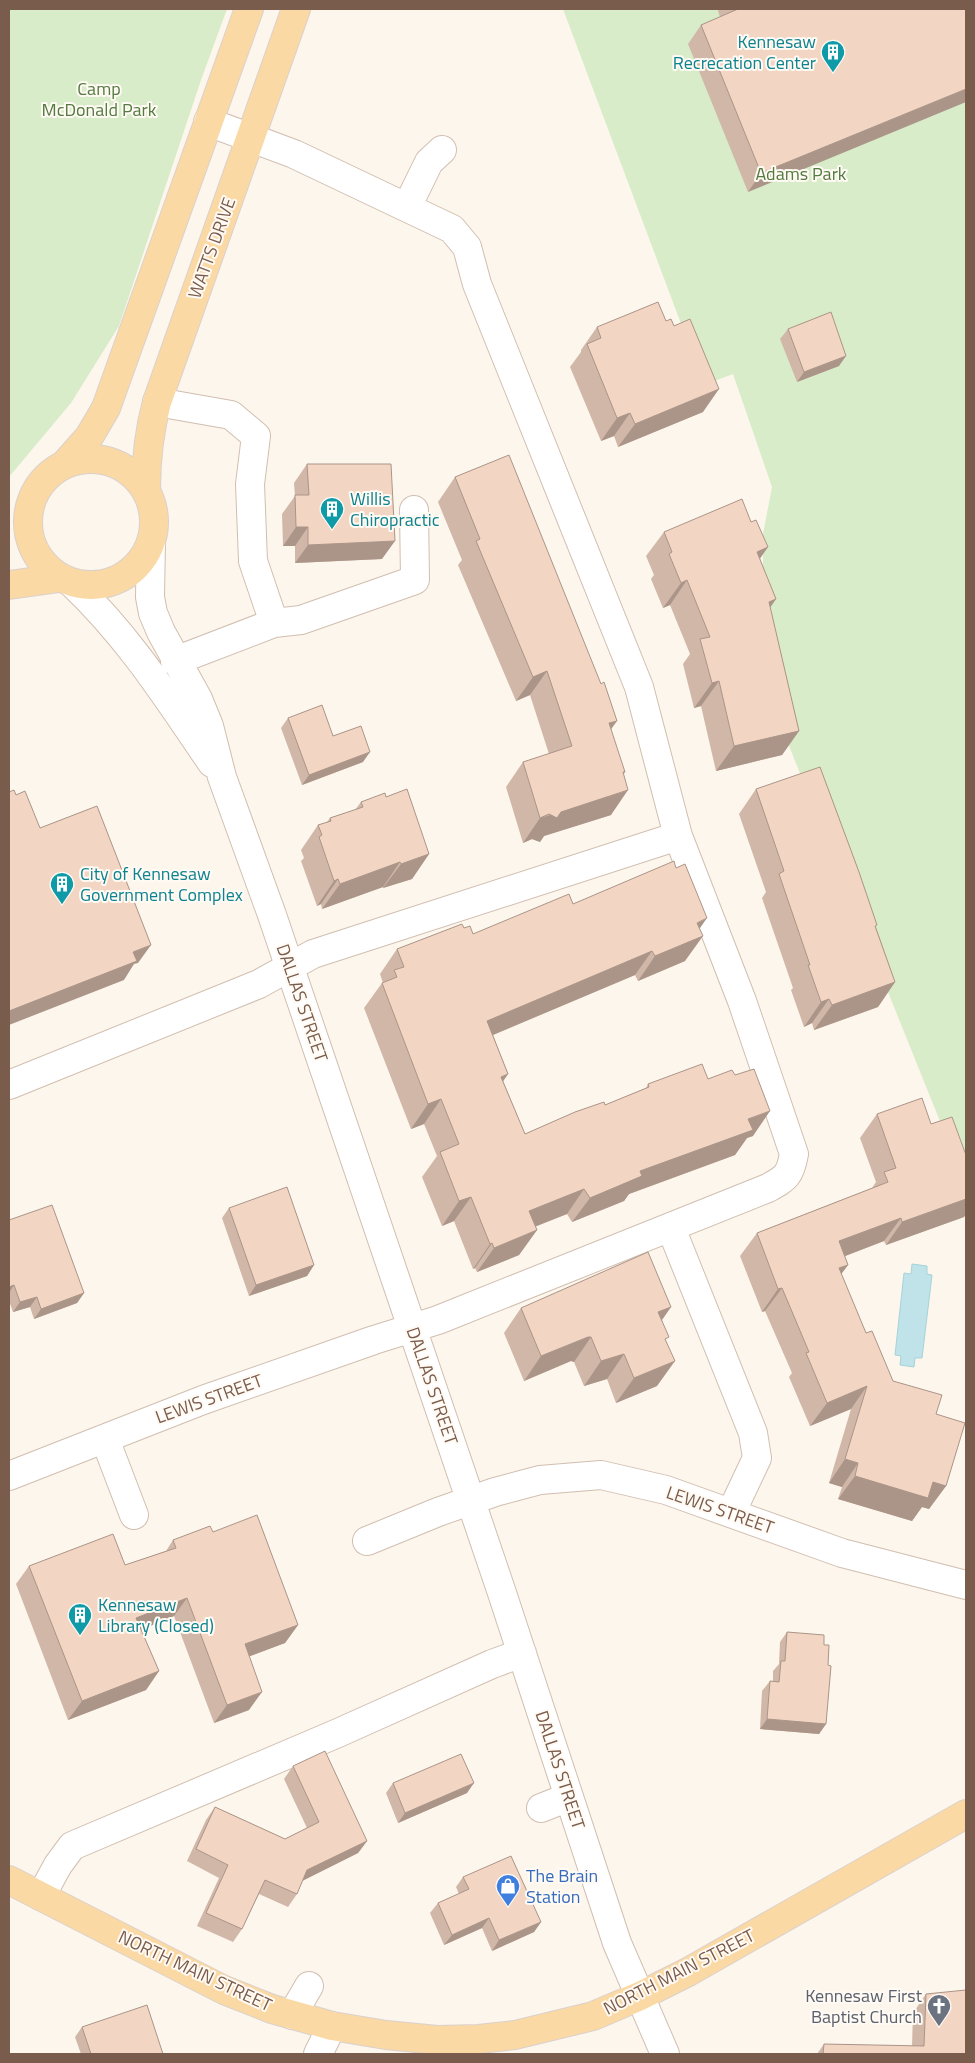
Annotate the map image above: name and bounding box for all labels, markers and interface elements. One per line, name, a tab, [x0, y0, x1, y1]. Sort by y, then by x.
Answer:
place label: Kennesaw Recrecation Center	[673, 28, 816, 76]
building icon: Kennesaw Recrecation Center	[820, 39, 846, 73]
park label: Camp McDonald Park	[42, 75, 157, 123]
park label: Adams Park	[756, 160, 847, 187]
street label: WATTS DRIVE	[181, 194, 242, 302]
place label: Willis Chiropractic	[350, 485, 440, 533]
building icon: Willis Chiropractic	[319, 496, 345, 530]
place label: City of Kennesaw Government Complex	[80, 860, 243, 908]
building icon: City of Kennesaw Government Complex	[49, 871, 75, 905]
street label: DALLAS STREET	[270, 940, 335, 1066]
street label: DALLAS STREET	[400, 1323, 465, 1449]
street label: LEWIS STREET	[151, 1366, 267, 1430]
street label: LEWIS STREET	[663, 1478, 778, 1541]
place label: Kennesaw Library (Closed)	[98, 1591, 214, 1639]
building icon: Kennesaw Library (Closed)	[67, 1602, 93, 1636]
street label: DALLAS STREET	[529, 1707, 593, 1833]
place label: The Brain Station	[526, 1862, 598, 1910]
shop icon: The Brain Station	[495, 1873, 521, 1907]
street label: NORTH MAIN STREET	[598, 1921, 760, 2021]
street label: NORTH MAIN STREET	[114, 1923, 277, 2018]
place label: Kennesaw First Baptist Church	[805, 1982, 923, 2030]
church icon: Kennesaw First Baptist Church	[926, 1993, 952, 2027]

